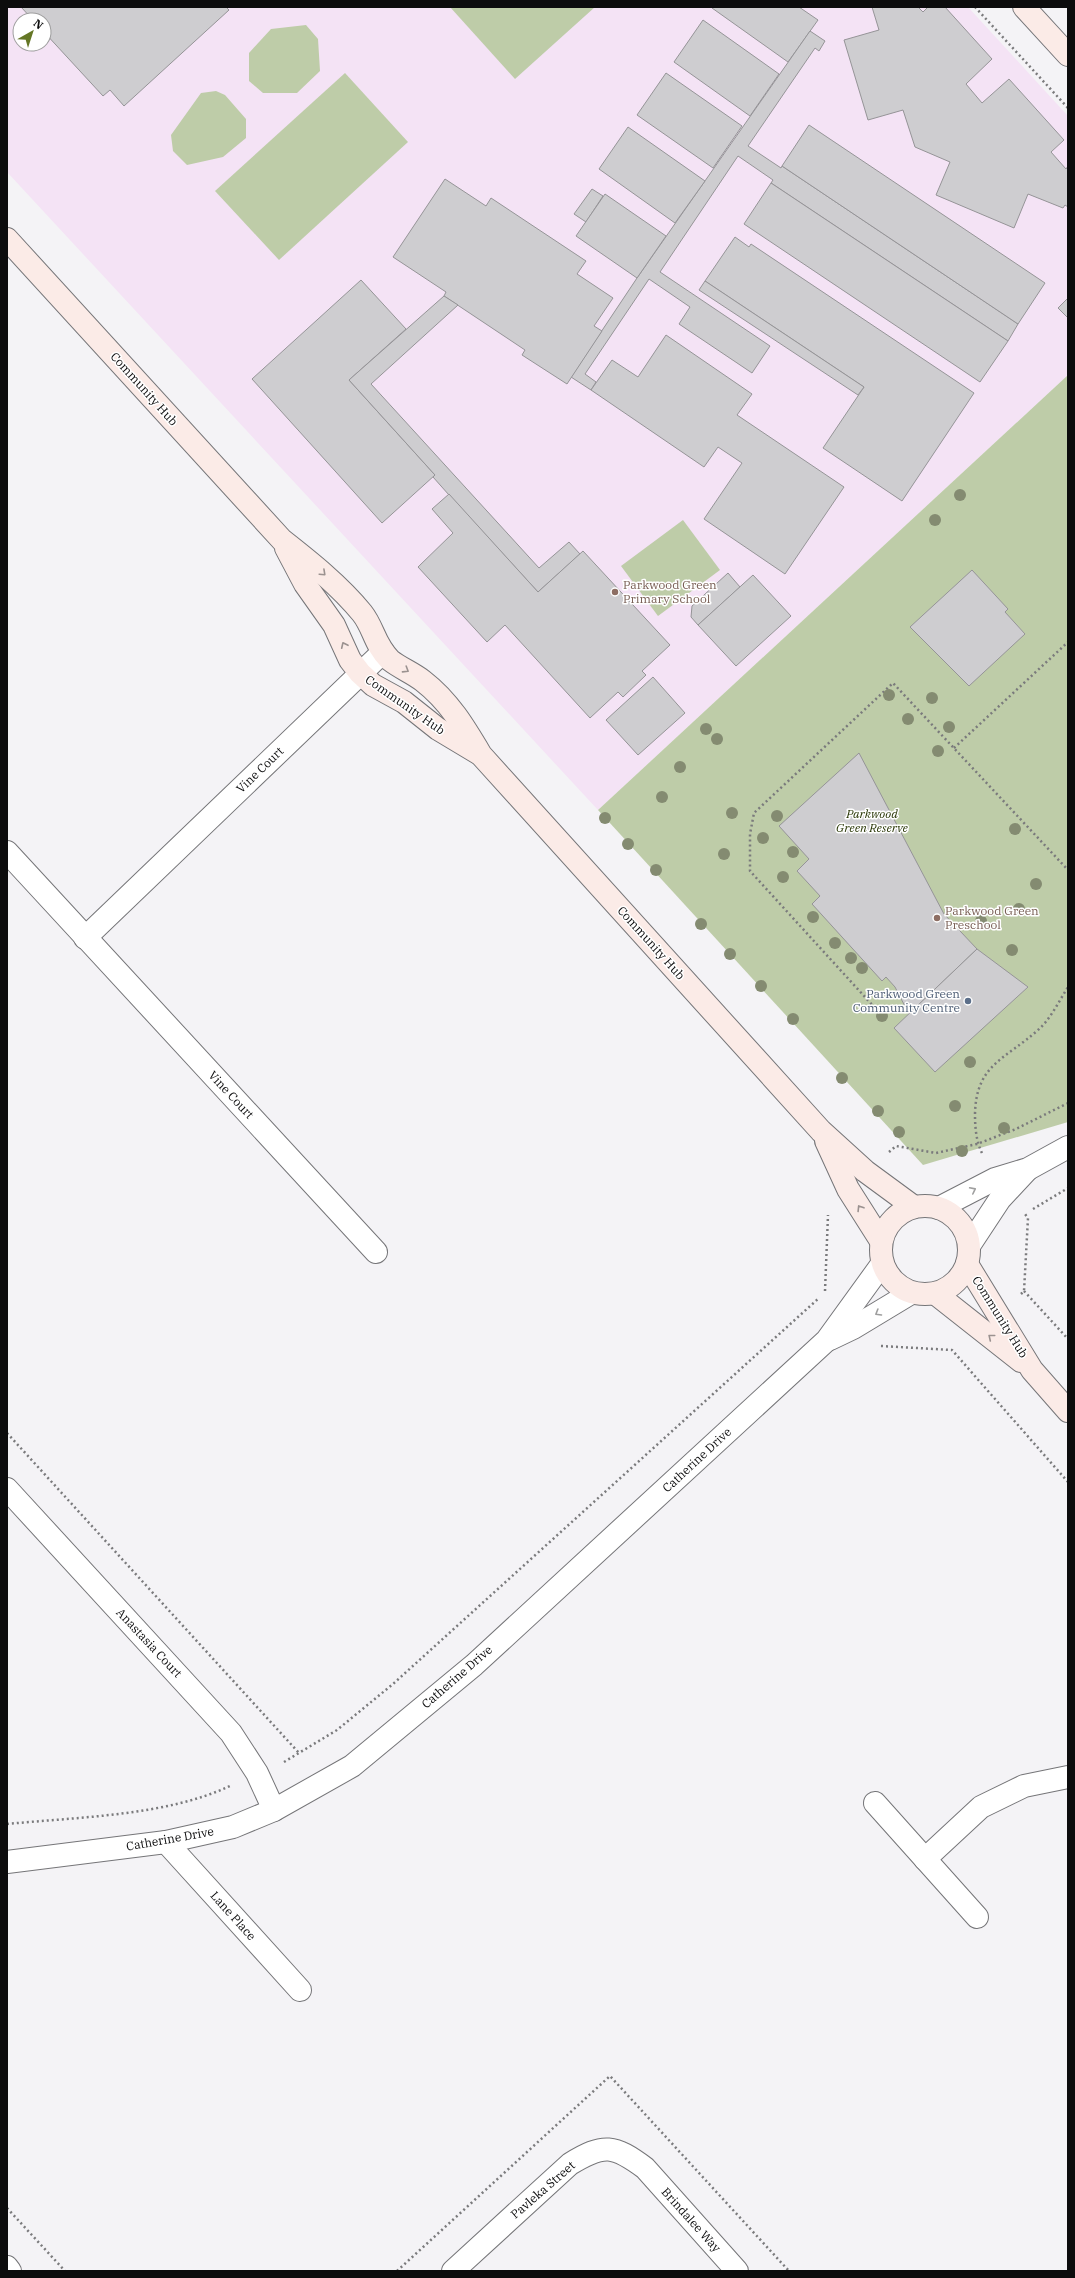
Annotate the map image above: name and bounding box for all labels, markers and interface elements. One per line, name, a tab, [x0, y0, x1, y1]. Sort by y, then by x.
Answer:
north arrow	[12, 12, 52, 52]
text: N	[31, 16, 46, 33]
street label: Community Hub	[107, 349, 181, 428]
one-way arrow	[318, 568, 326, 576]
place label: Parkwood Green Primary School	[623, 577, 717, 606]
marker: Parkwood Green Primary School	[610, 587, 620, 597]
one-way arrow	[341, 642, 349, 649]
one-way arrow	[402, 665, 409, 673]
street label: Community Hub	[363, 672, 448, 738]
street label: Vine Court	[233, 743, 286, 796]
park label: Parkwood Green Reserve	[836, 806, 909, 835]
street label: Community Hub	[614, 903, 688, 982]
place label: Parkwood Green Preschool	[945, 903, 1039, 932]
marker: Parkwood Green Preschool	[932, 913, 942, 923]
place label: Parkwood Green Community Centre	[853, 986, 960, 1015]
marker: Parkwood Green Community Centre	[963, 996, 973, 1006]
street label: Vine Court	[205, 1068, 257, 1122]
one-way arrow	[969, 1188, 977, 1195]
one-way arrow	[858, 1205, 865, 1212]
street label: Community Hub	[969, 1273, 1032, 1360]
one-way arrow	[875, 1309, 882, 1316]
one-way arrow	[989, 1335, 996, 1342]
street label: Catherine Drive	[659, 1424, 734, 1495]
street label: Anastasia Court	[113, 1605, 185, 1681]
street label: Catherine Drive	[418, 1642, 495, 1711]
street label: Catherine Drive	[125, 1823, 215, 1854]
street label: Lane Place	[207, 1888, 259, 1943]
street label: Pavleka Street	[507, 2158, 578, 2222]
street label: Brindalee Way	[658, 2184, 725, 2255]

